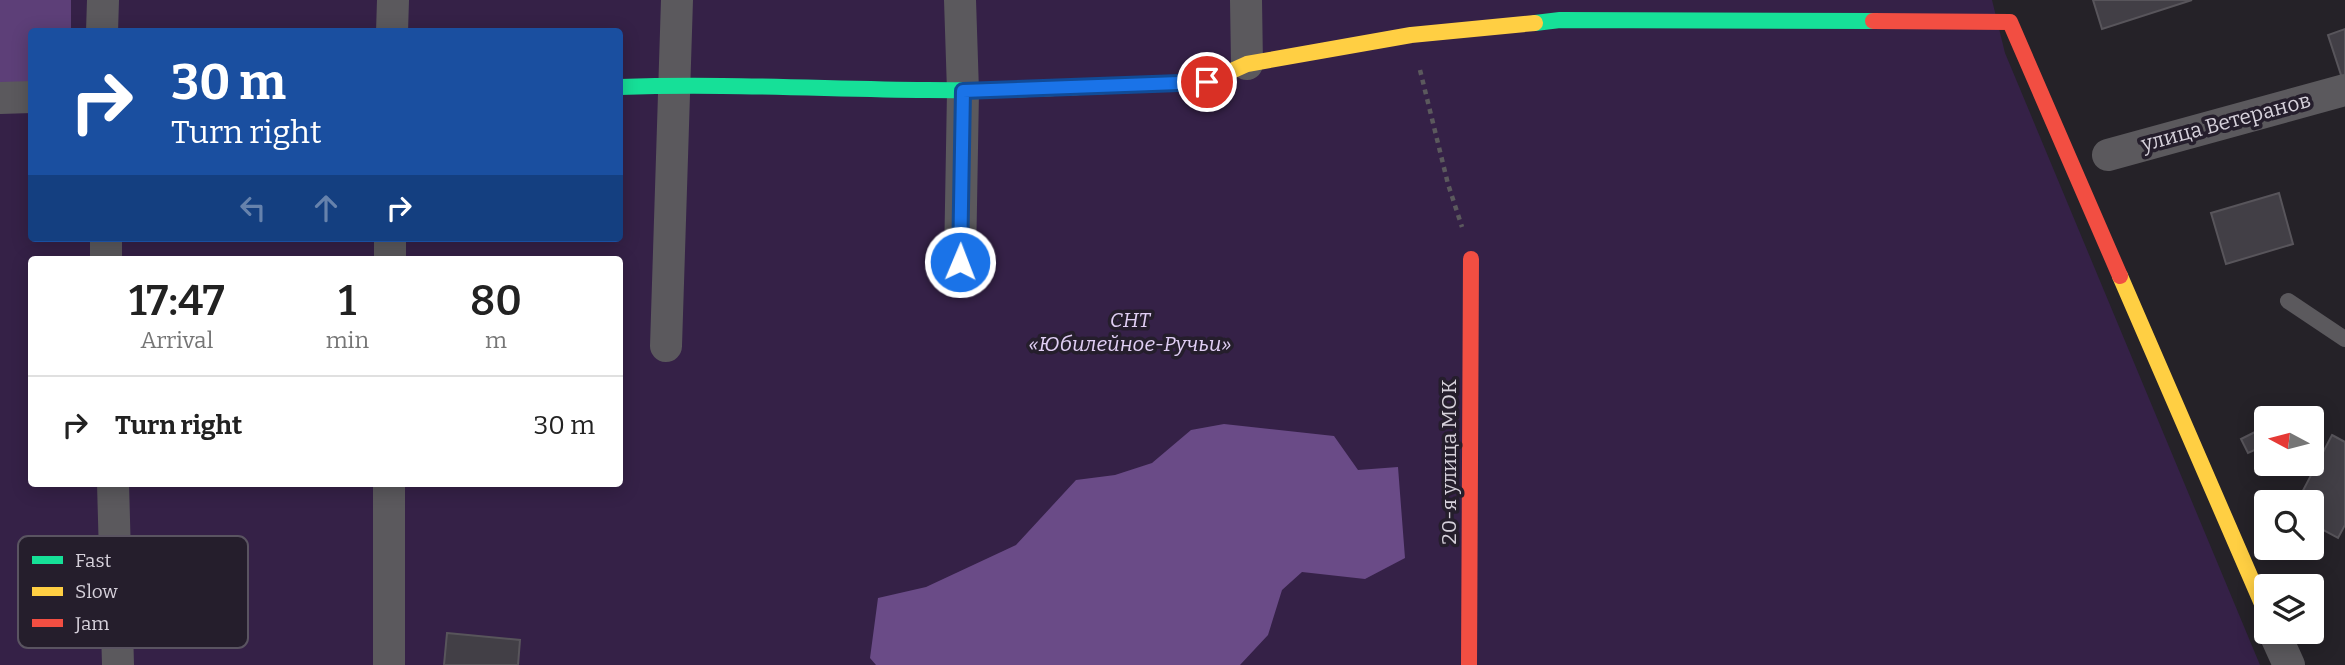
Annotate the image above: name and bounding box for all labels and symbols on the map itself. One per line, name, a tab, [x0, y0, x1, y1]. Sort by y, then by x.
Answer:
pin	[1177, 52, 1237, 112]
street label: улица Ветеранов	[2137, 87, 2314, 157]
position arrow	[923, 225, 997, 299]
park label: СНТ «Юбилейное-Ручьи»	[1029, 307, 1231, 357]
street label: 20-я улица МОК	[1436, 379, 1462, 545]
north arrow	[2254, 406, 2324, 476]
legend	[18, 536, 248, 648]
text: Fast	[75, 549, 112, 572]
text: Slow	[75, 580, 118, 603]
text: Jam	[74, 612, 109, 635]

